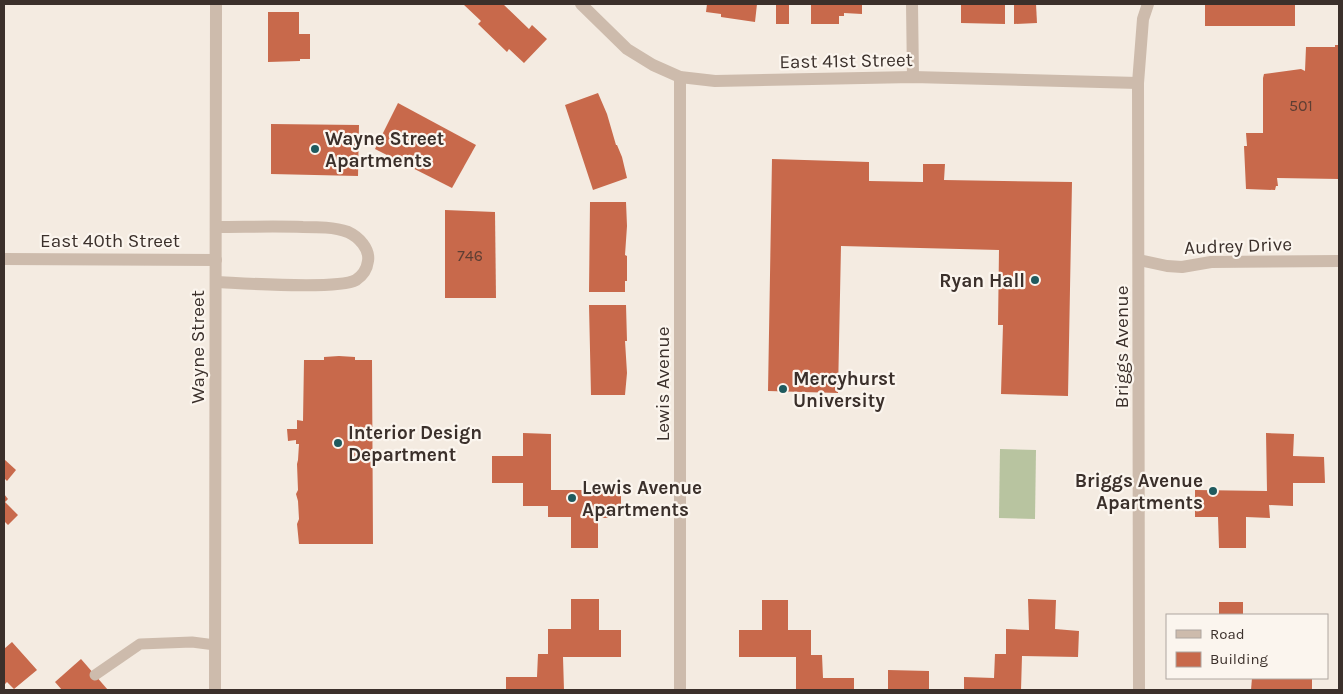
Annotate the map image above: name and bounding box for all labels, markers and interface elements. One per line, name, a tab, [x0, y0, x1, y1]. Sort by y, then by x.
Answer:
street label: East 41st Street	[779, 49, 913, 73]
house number: 501	[1289, 96, 1313, 115]
place label: Wayne Street Apartments	[325, 128, 444, 172]
marker: Wayne Street Apartments	[309, 143, 321, 155]
street label: East 40th Street	[40, 230, 180, 252]
street label: Audrey Drive	[1184, 233, 1292, 259]
house number: 746	[457, 246, 483, 265]
place label: Ryan Hall	[939, 270, 1025, 292]
marker: Ryan Hall	[1029, 274, 1041, 286]
street label: Briggs Avenue	[1111, 286, 1133, 408]
street label: Wayne Street	[187, 290, 209, 404]
street label: Lewis Avenue	[652, 326, 674, 442]
place label: Mercyhurst University	[793, 368, 896, 412]
marker: Mercyhurst University	[777, 383, 789, 395]
place label: Interior Design Department	[348, 422, 482, 466]
marker: Interior Design Department	[332, 437, 344, 449]
place label: Briggs Avenue Apartments	[1075, 470, 1203, 514]
place label: Lewis Avenue Apartments	[582, 477, 702, 521]
marker: Briggs Avenue Apartments	[1207, 485, 1219, 497]
marker: Lewis Avenue Apartments	[566, 492, 578, 504]
legend	[1166, 614, 1328, 679]
text: Road	[1210, 625, 1245, 643]
text: Building	[1210, 650, 1268, 668]

